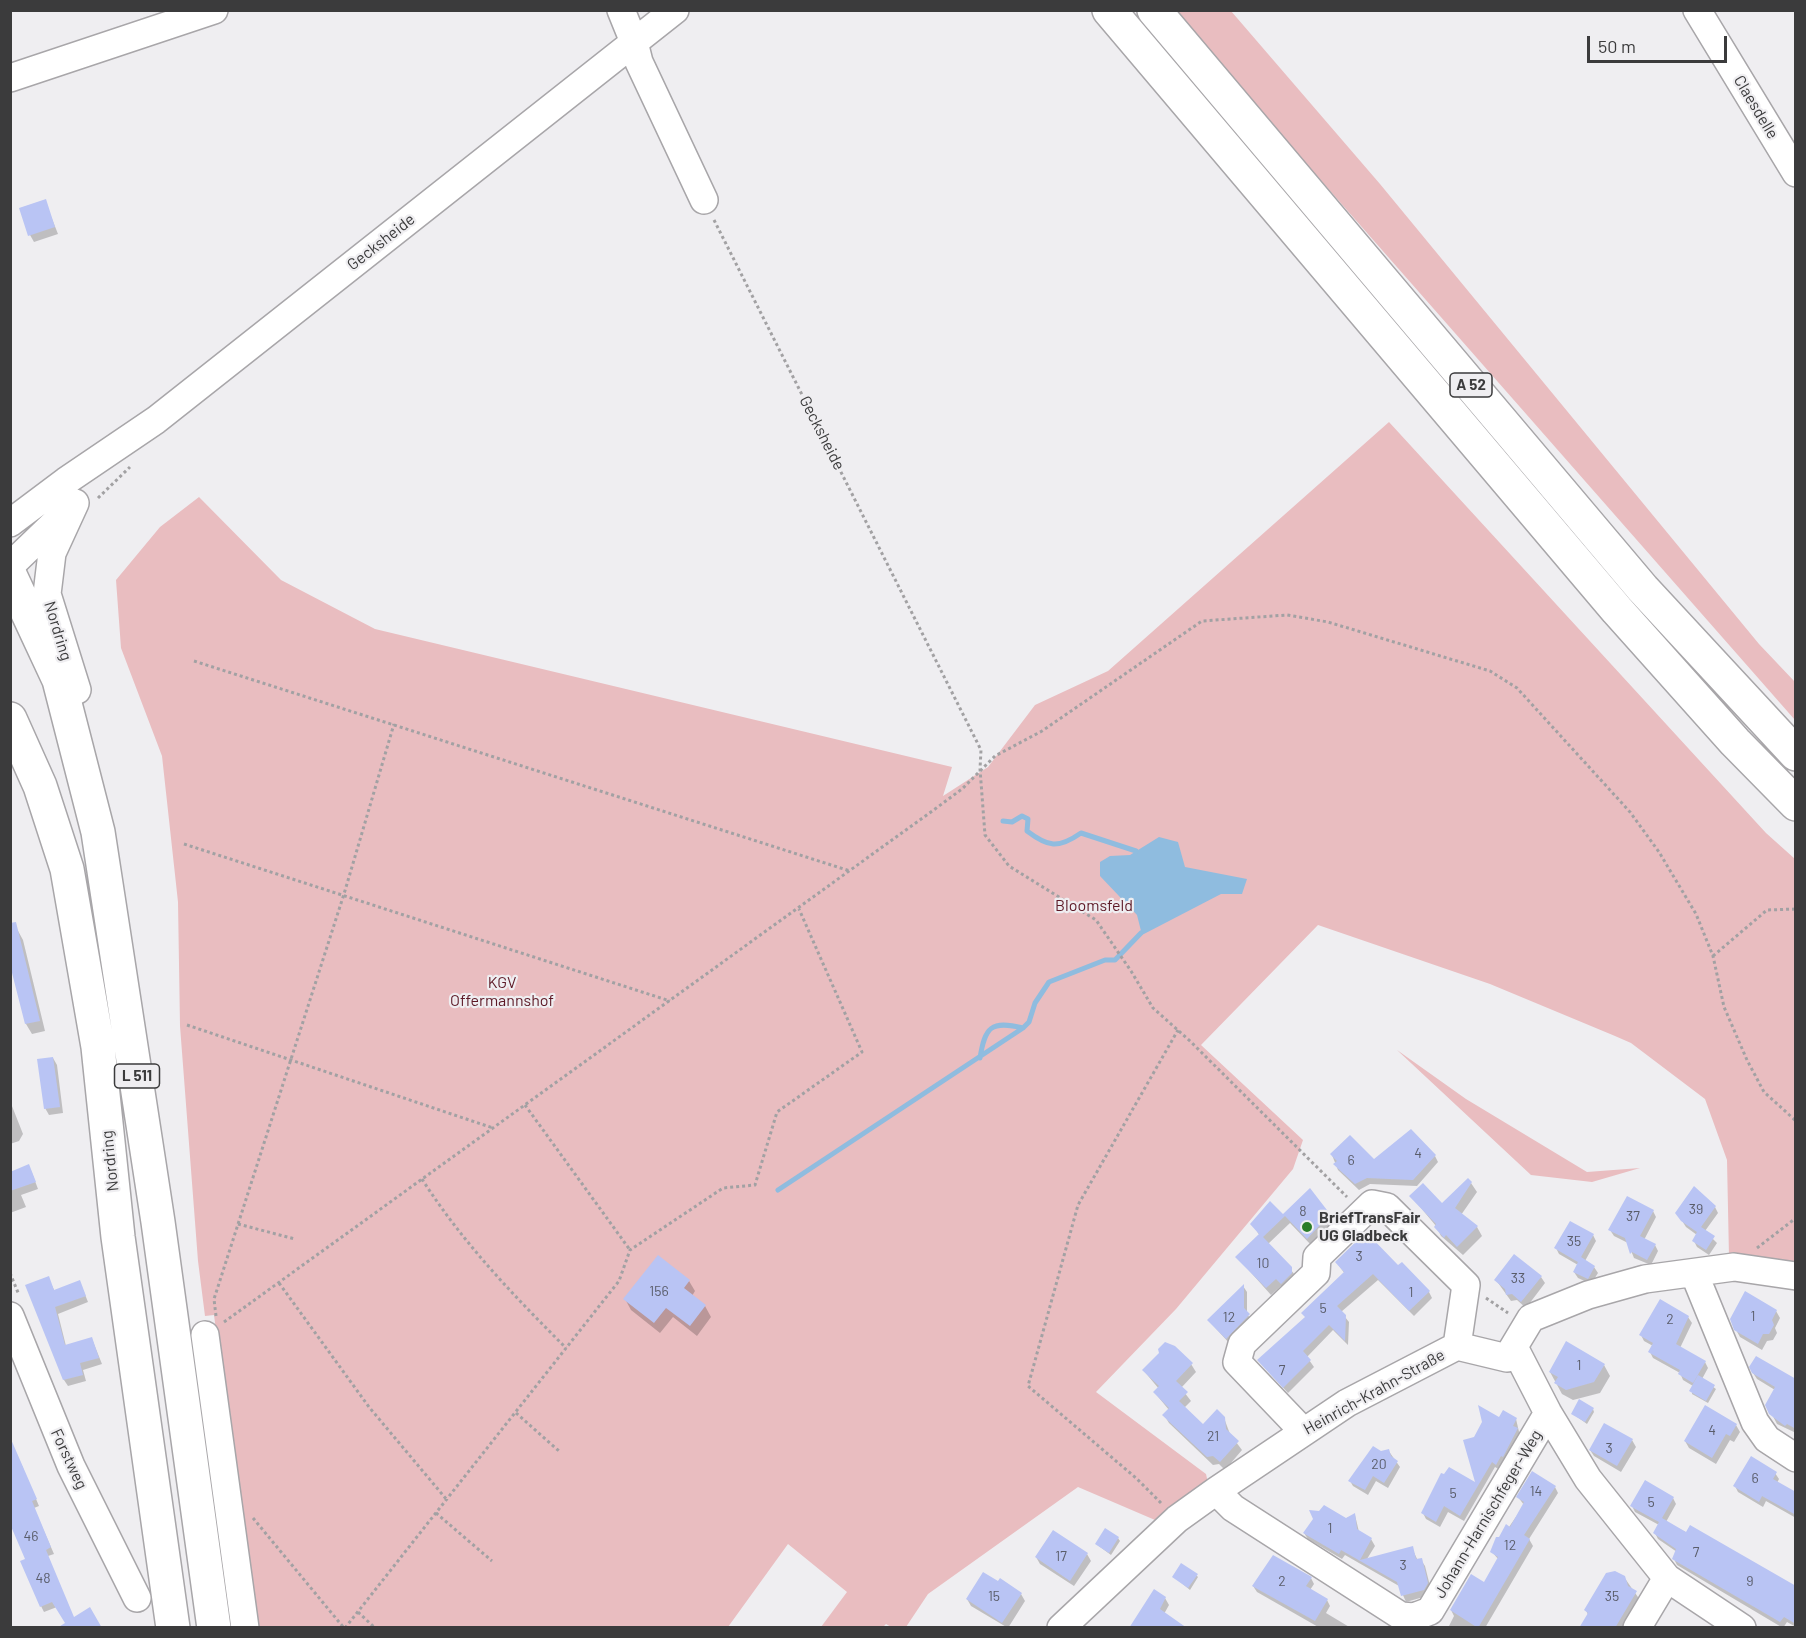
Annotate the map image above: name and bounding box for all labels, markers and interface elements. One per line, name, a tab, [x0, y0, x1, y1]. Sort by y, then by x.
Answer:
scale bar	[1590, 24, 1730, 62]
text: 50 m	[1598, 35, 1636, 57]
street label: Claesdelle	[1730, 72, 1782, 142]
street label: Gecksheide	[343, 210, 419, 274]
road number: A 52	[1450, 373, 1492, 397]
street label: Gecksheide	[795, 393, 849, 473]
street label: Nordring	[40, 599, 76, 663]
park label: Bloomsfeld	[1055, 896, 1133, 916]
park label: KGV Offermannshof	[450, 973, 554, 1011]
road number: L 511	[114, 1064, 160, 1088]
street label: Nordring	[97, 1130, 123, 1192]
house number: 4	[1414, 1145, 1422, 1161]
house number: 6	[1347, 1152, 1355, 1168]
house number: 39	[1689, 1201, 1703, 1217]
house number: 8	[1299, 1203, 1307, 1219]
place label: BriefTransFair UG Gladbeck	[1319, 1208, 1420, 1246]
house number: 37	[1626, 1208, 1640, 1224]
marker: BriefTransFair UG Gladbeck	[1300, 1220, 1314, 1234]
house number: 35	[1567, 1233, 1581, 1249]
house number: 3	[1355, 1248, 1363, 1264]
house number: 10	[1257, 1255, 1269, 1271]
house number: 33	[1511, 1270, 1525, 1286]
house number: 156	[649, 1283, 669, 1299]
house number: 1	[1409, 1284, 1413, 1300]
house number: 5	[1319, 1300, 1327, 1316]
house number: 1	[1751, 1308, 1755, 1324]
house number: 12	[1223, 1309, 1235, 1325]
house number: 2	[1666, 1311, 1674, 1327]
street label: Heinrich-Krahn-Straße	[1300, 1345, 1448, 1439]
house number: 1	[1577, 1357, 1581, 1373]
house number: 7	[1279, 1362, 1285, 1378]
house number: 4	[1708, 1422, 1716, 1438]
street label: Forstweg	[47, 1426, 91, 1492]
street label: Johann-Harnischfeger-Weg	[1430, 1426, 1546, 1602]
house number: 21	[1207, 1428, 1219, 1444]
house number: 3	[1605, 1440, 1613, 1456]
house number: 20	[1371, 1456, 1387, 1472]
house number: 6	[1751, 1470, 1759, 1486]
house number: 14	[1530, 1483, 1542, 1499]
house number: 5	[1449, 1485, 1457, 1501]
house number: 5	[1647, 1494, 1655, 1510]
house number: 1	[1328, 1520, 1332, 1536]
house number: 46	[24, 1528, 38, 1544]
house number: 12	[1504, 1537, 1516, 1553]
house number: 7	[1693, 1544, 1699, 1560]
house number: 17	[1055, 1548, 1067, 1564]
house number: 3	[1399, 1557, 1407, 1573]
house number: 48	[35, 1570, 51, 1586]
house number: 2	[1278, 1573, 1286, 1589]
house number: 9	[1746, 1573, 1754, 1589]
house number: 15	[988, 1588, 1000, 1604]
house number: 35	[1605, 1588, 1619, 1604]

